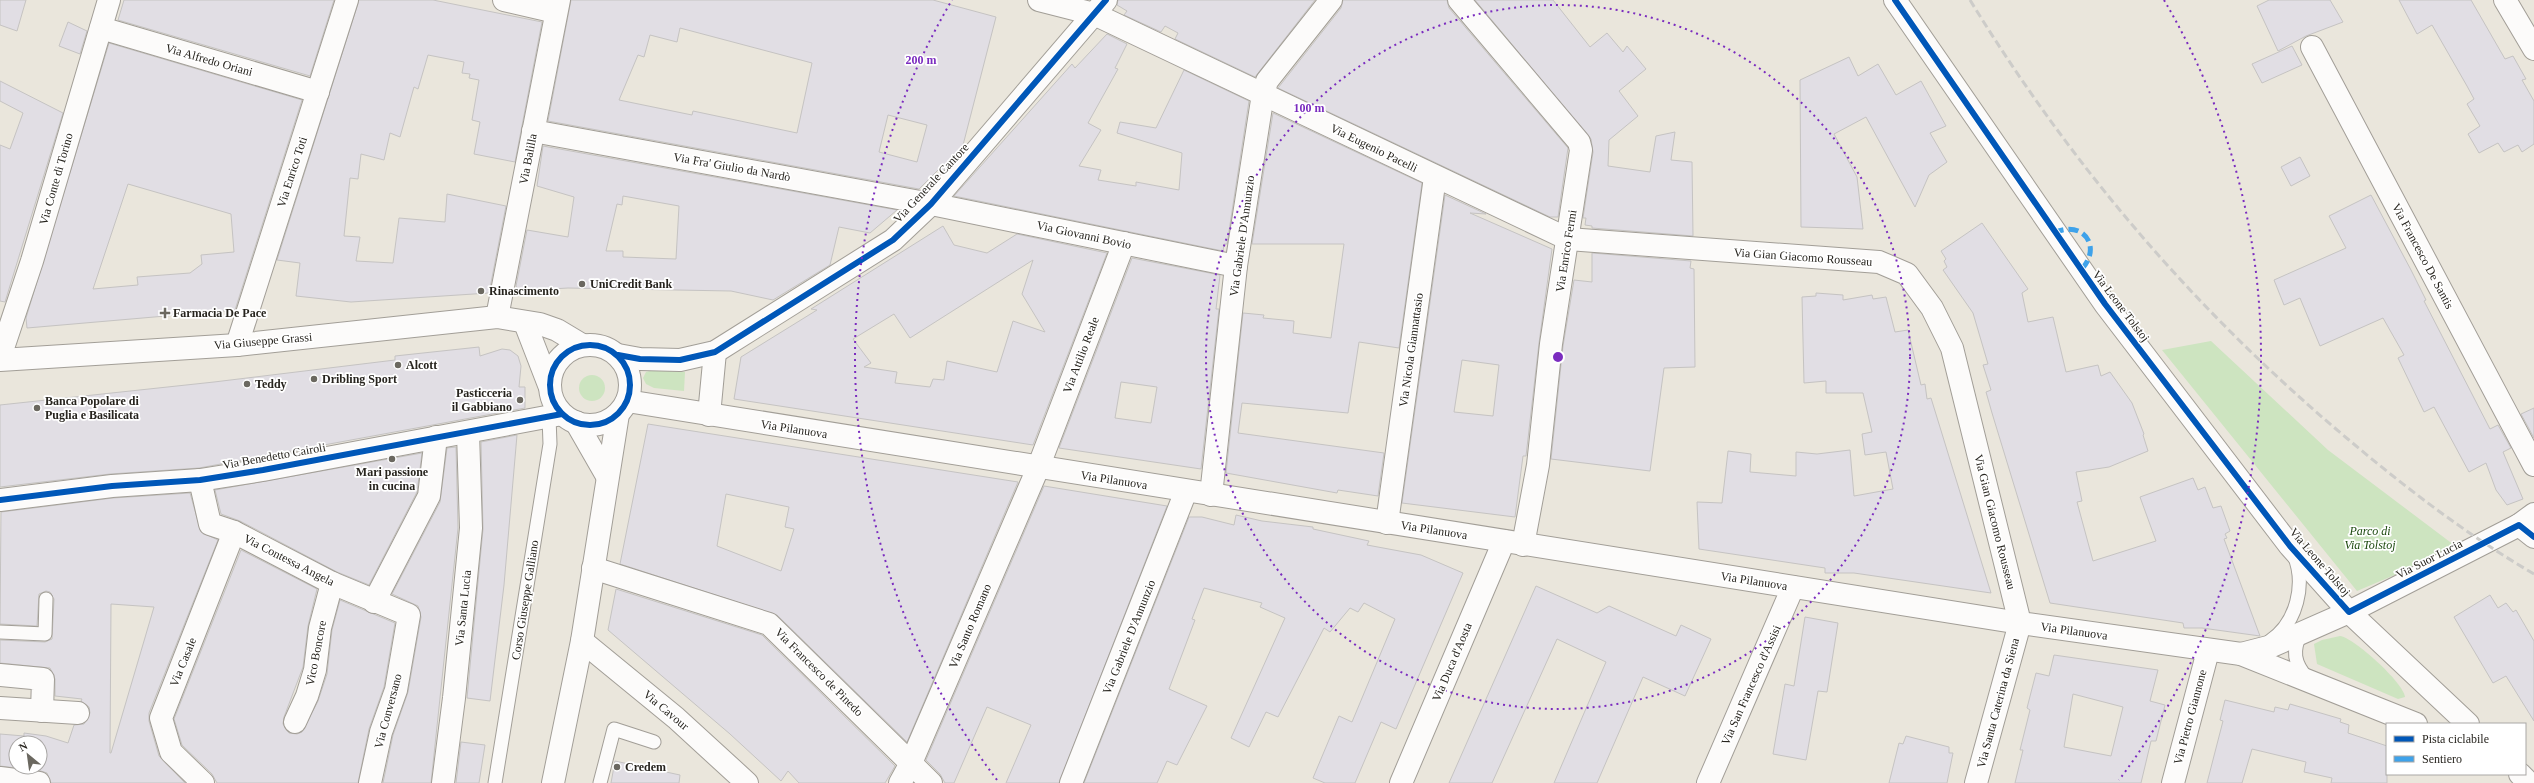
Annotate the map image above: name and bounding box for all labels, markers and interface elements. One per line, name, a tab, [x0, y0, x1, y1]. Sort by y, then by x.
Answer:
street label: Via Alfredo Oriani	[164, 41, 255, 79]
text: 200 m	[906, 53, 937, 67]
text: 100 m	[1294, 101, 1325, 115]
street label: Via Eugenio Pacelli	[1328, 121, 1420, 175]
street label: Via Conte di Torino	[36, 131, 76, 227]
street label: Via Balilla	[516, 132, 540, 186]
street label: Via Enrico Toti	[274, 134, 310, 209]
street label: Via Generale Cantore	[890, 140, 972, 226]
street label: Via Fra' Giulio da Nardò	[672, 150, 792, 184]
street label: Via Gabriele D'Annunzio	[1227, 175, 1257, 297]
street label: Via Francesco De Santis	[2389, 201, 2457, 311]
street label: Via Enrico Fermi	[1553, 208, 1580, 293]
street label: Via Giovanni Bovio	[1035, 218, 1133, 252]
street label: Via Gian Giacomo Rousseau	[1733, 245, 1873, 269]
street label: Via Leone Tolstoj	[2090, 268, 2152, 344]
place label: UniCredit Bank	[590, 277, 672, 291]
marker: UniCredit Bank	[577, 279, 587, 289]
place label: Rinascimento	[489, 284, 559, 298]
marker: Rinascimento	[476, 286, 486, 296]
street label: Via Nicola Giannattasio	[1396, 292, 1426, 408]
place label: Farmacia De Pace	[173, 306, 267, 320]
marker: Farmacia De Pace	[160, 308, 170, 318]
street label: Via Attilio Reale	[1060, 315, 1102, 395]
street label: Via Giuseppe Grassi	[213, 330, 313, 352]
centre of rings	[1551, 350, 1565, 364]
place label: Alcott	[406, 358, 437, 372]
marker: Alcott	[393, 360, 403, 370]
place label: Dribling Sport	[322, 372, 397, 386]
marker: Dribling Sport	[309, 374, 319, 384]
place label: Teddy	[255, 377, 287, 391]
marker: Teddy	[242, 379, 252, 389]
place label: Pasticceria il Gabbiano	[452, 386, 512, 414]
place label: Banca Popolare di Puglia e Basilicata	[45, 394, 139, 422]
marker: Pasticceria il Gabbiano	[515, 395, 525, 405]
marker: Banca Popolare di Puglia e Basilicata	[32, 403, 42, 413]
street label: Via Pilanuova	[760, 417, 829, 441]
street label: Via Benedetto Cairoli	[221, 440, 327, 472]
street label: Via Gian Giacomo Rousseau	[1971, 453, 2019, 591]
marker: Mari passione in cucina	[387, 454, 397, 464]
place label: Mari passione in cucina	[356, 465, 429, 493]
street label: Via Pilanuova	[1080, 468, 1149, 492]
street label: Via Pilanuova	[1400, 518, 1469, 542]
park label: Parco di Via Tolstoj	[2344, 524, 2396, 552]
street label: Via Leone Tolstoj	[2287, 525, 2353, 599]
street label: Via Contessa Angela	[241, 531, 337, 589]
street label: Via Suor Lucia	[2393, 536, 2465, 582]
street label: Corso Giuseppe Galliano	[509, 539, 541, 661]
street label: Via Santa Lucia	[452, 569, 474, 647]
street label: Via Pilanuova	[1720, 569, 1789, 593]
street label: Via Gabriele D'Annunzio	[1100, 578, 1158, 696]
street label: Via Santo Romano	[946, 582, 994, 670]
street label: Vico Boncore	[303, 619, 329, 687]
street label: Via Pilanuova	[2040, 619, 2109, 643]
street label: Via Duca d'Aosta	[1429, 620, 1475, 703]
street label: Via San Francesco d'Assisi	[1718, 622, 1784, 747]
street label: Via Francesco de Pinedo	[772, 625, 866, 719]
street label: Via Casale	[167, 635, 199, 689]
street label: Via Santa Caterina da Siena	[1974, 636, 2022, 769]
street label: Via Pietro Giannone	[2171, 668, 2209, 766]
street label: Via Conversano	[371, 672, 405, 750]
street label: Via Cavour	[640, 687, 692, 733]
legend	[2386, 723, 2526, 775]
text: Pista ciclabile	[2422, 732, 2489, 746]
north arrow	[8, 735, 48, 775]
text: N	[17, 739, 30, 753]
text: Sentiero	[2422, 752, 2462, 766]
place label: Credem	[625, 760, 666, 774]
marker: Credem	[612, 762, 622, 772]

